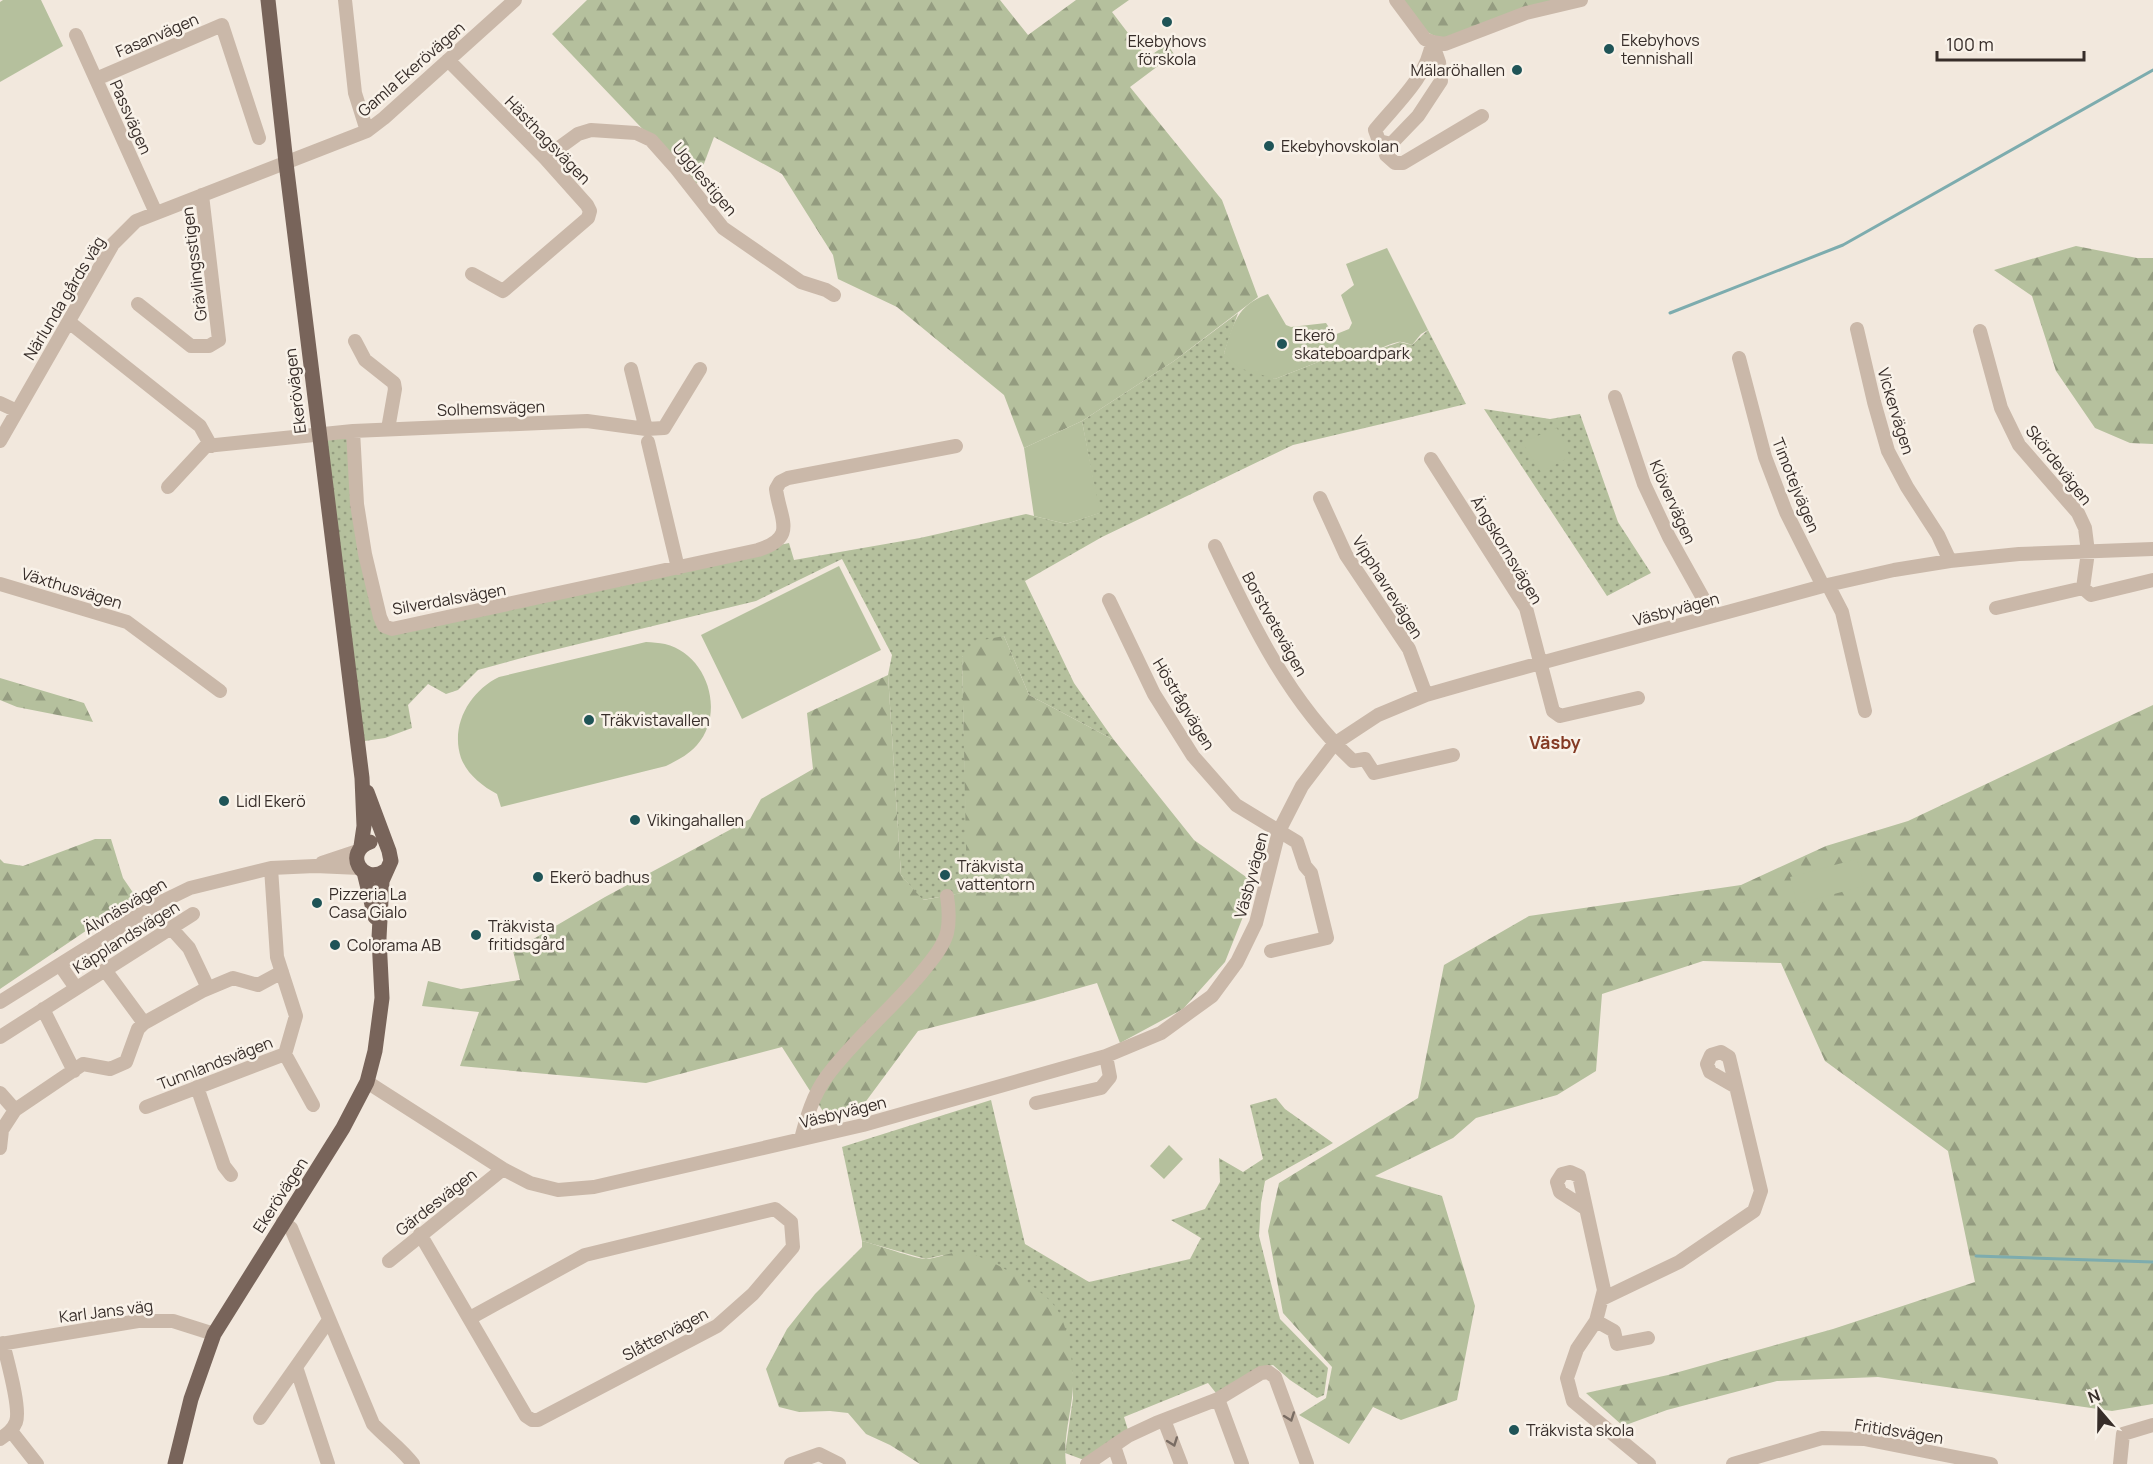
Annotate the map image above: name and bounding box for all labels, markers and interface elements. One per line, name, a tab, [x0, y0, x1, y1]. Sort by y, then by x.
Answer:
street label: Fasanvägen	[112, 8, 202, 62]
marker: Ekebyhovs förskola	[1160, 15, 1174, 29]
street label: Gamla Ekerövägen	[353, 16, 469, 122]
scale bar	[1937, 24, 2084, 62]
place label: Ekebyhovs tennishall	[1621, 29, 1700, 69]
place label: Ekebyhovs förskola	[1128, 30, 1206, 70]
text: 100 m	[1946, 32, 1994, 56]
marker: Ekebyhovs tennishall	[1602, 42, 1616, 56]
place label: Mälaröhallen	[1410, 59, 1505, 81]
marker: Mälaröhallen	[1510, 63, 1524, 77]
street label: Passvägen	[105, 76, 157, 158]
street label: Hästhagsvägen	[500, 91, 596, 189]
place label: Ekebyhovskolan	[1281, 135, 1399, 157]
street label: Ugglestigen	[668, 137, 742, 221]
marker: Ekebyhovskolan	[1262, 139, 1276, 153]
street label: Grävlingsstigen	[176, 206, 212, 322]
street label: Närlunda gårds väg	[18, 232, 110, 364]
place label: Ekerö skateboardpark	[1294, 324, 1411, 364]
marker: Ekerö skateboardpark	[1275, 337, 1289, 351]
street label: Ekerövägen	[279, 347, 311, 435]
street label: Vickervägen	[1872, 365, 1920, 457]
street label: Solhemsvägen	[437, 395, 545, 421]
street label: Skördevägen	[2021, 420, 2097, 510]
street label: Timotejvägen	[1767, 434, 1825, 536]
street label: Klövervägen	[1645, 456, 1701, 548]
street label: Ängskornsvägen	[1466, 492, 1548, 608]
street label: Vipphavrevägen	[1348, 531, 1428, 643]
street label: Växthusvägen	[19, 562, 125, 614]
street label: Borstvetevägen	[1237, 568, 1313, 680]
street label: Silverdalsvägen	[391, 578, 507, 620]
street label: Väsbyvägen	[1630, 587, 1722, 631]
street label: Höstrågvägen	[1148, 654, 1220, 754]
place label: Träkvistavallen	[601, 709, 710, 731]
marker: Träkvistavallen	[582, 713, 596, 727]
district label: Väsby	[1529, 730, 1581, 754]
place label: Lidl Ekerö	[236, 790, 306, 812]
marker: Lidl Ekerö	[217, 794, 231, 808]
place label: Vikingahallen	[647, 809, 744, 831]
marker: Vikingahallen	[628, 813, 642, 827]
street label: Väsbyvägen	[1229, 829, 1273, 921]
place label: Träkvista vattentorn	[957, 855, 1035, 895]
place label: Ekerö badhus	[550, 866, 650, 888]
marker: Träkvista vattentorn	[938, 868, 952, 882]
marker: Ekerö badhus	[531, 870, 545, 884]
street label: Älvnäsvägen	[79, 873, 171, 939]
place label: Pizzeria La Casa Gialo	[329, 883, 407, 923]
street label: Käpplandsvägen	[69, 895, 183, 979]
marker: Pizzeria La Casa Gialo	[310, 896, 324, 910]
place label: Träkvista fritidsgård	[488, 915, 565, 955]
marker: Träkvista fritidsgård	[469, 928, 483, 942]
place label: Colorama AB	[347, 934, 441, 956]
marker: Colorama AB	[328, 938, 342, 952]
street label: Tunnlandsvägen	[154, 1031, 276, 1095]
street label: Väsbyvägen	[797, 1091, 889, 1133]
street label: Ekerövägen	[247, 1153, 313, 1237]
street label: Gärdesvägen	[391, 1163, 481, 1241]
street label: Karl Jans väg	[58, 1294, 154, 1328]
street label: Slåttervägen	[618, 1302, 712, 1366]
north arrow	[2069, 1380, 2129, 1440]
text: N	[2085, 1384, 2103, 1408]
one-way arrow	[1282, 1411, 1295, 1421]
street label: Fritidsvägen	[1853, 1413, 1945, 1449]
place label: Träkvista skola	[1526, 1419, 1634, 1441]
marker: Träkvista skola	[1507, 1423, 1521, 1437]
one-way arrow	[1165, 1436, 1178, 1447]

